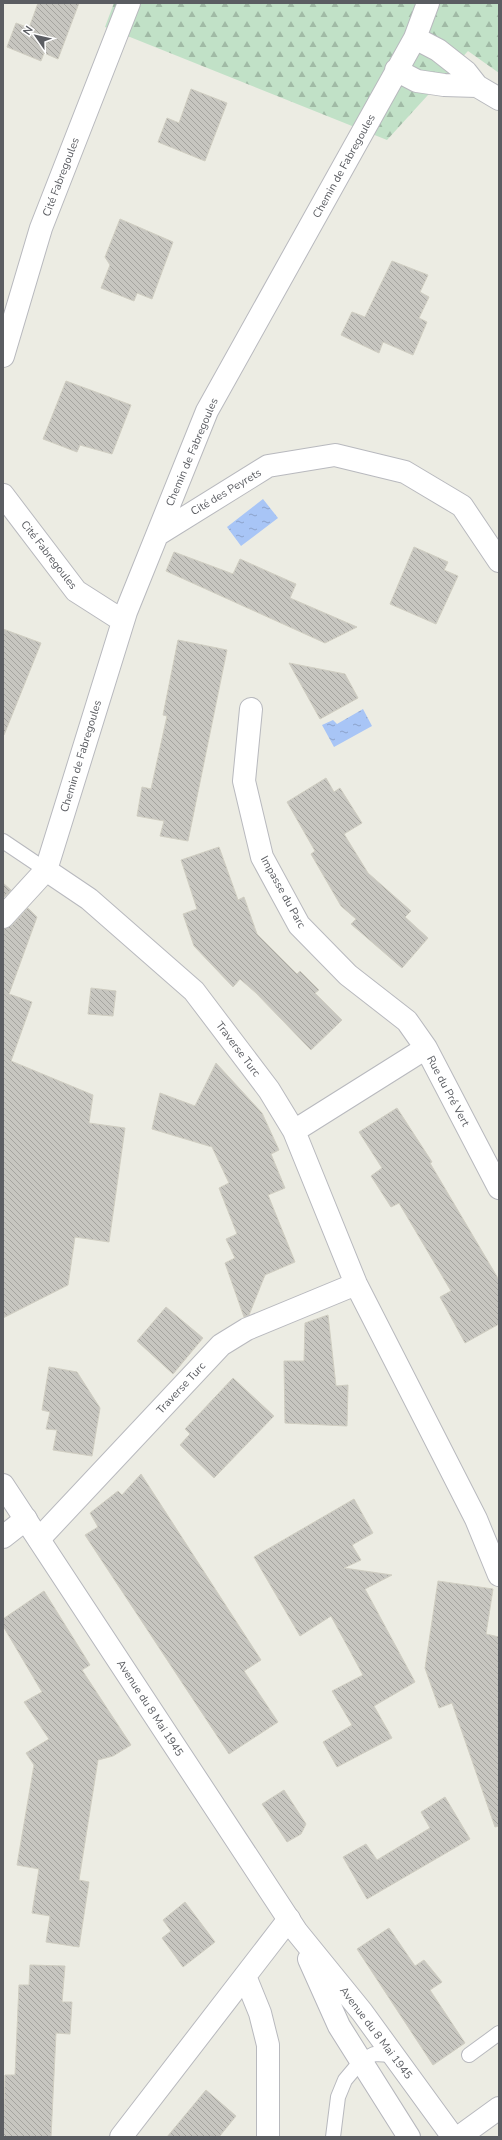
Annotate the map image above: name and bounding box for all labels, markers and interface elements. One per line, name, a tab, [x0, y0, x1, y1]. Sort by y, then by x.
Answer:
north arrow	[16, 16, 56, 56]
text: N	[20, 23, 37, 38]
street label: Chemin de Fabregoules	[309, 111, 379, 221]
street label: Cité Fabregoules	[39, 135, 83, 219]
street label: Chemin de Fabregoules	[162, 395, 222, 509]
street label: Cité des Peyrets	[188, 465, 264, 519]
street label: Cité Fabregoules	[17, 518, 81, 592]
street label: Chemin de Fabregoules	[57, 698, 105, 814]
street label: Impasse du Parc	[257, 853, 309, 931]
street label: Traverse Turc	[212, 1018, 264, 1080]
street label: Rue du Pré Vert	[423, 1053, 473, 1129]
street label: Traverse Turc	[153, 1359, 209, 1417]
street label: Avenue du 8 Mai 1945	[113, 1657, 187, 1759]
street label: Avenue du 8 Mai 1945	[336, 1984, 416, 2083]

